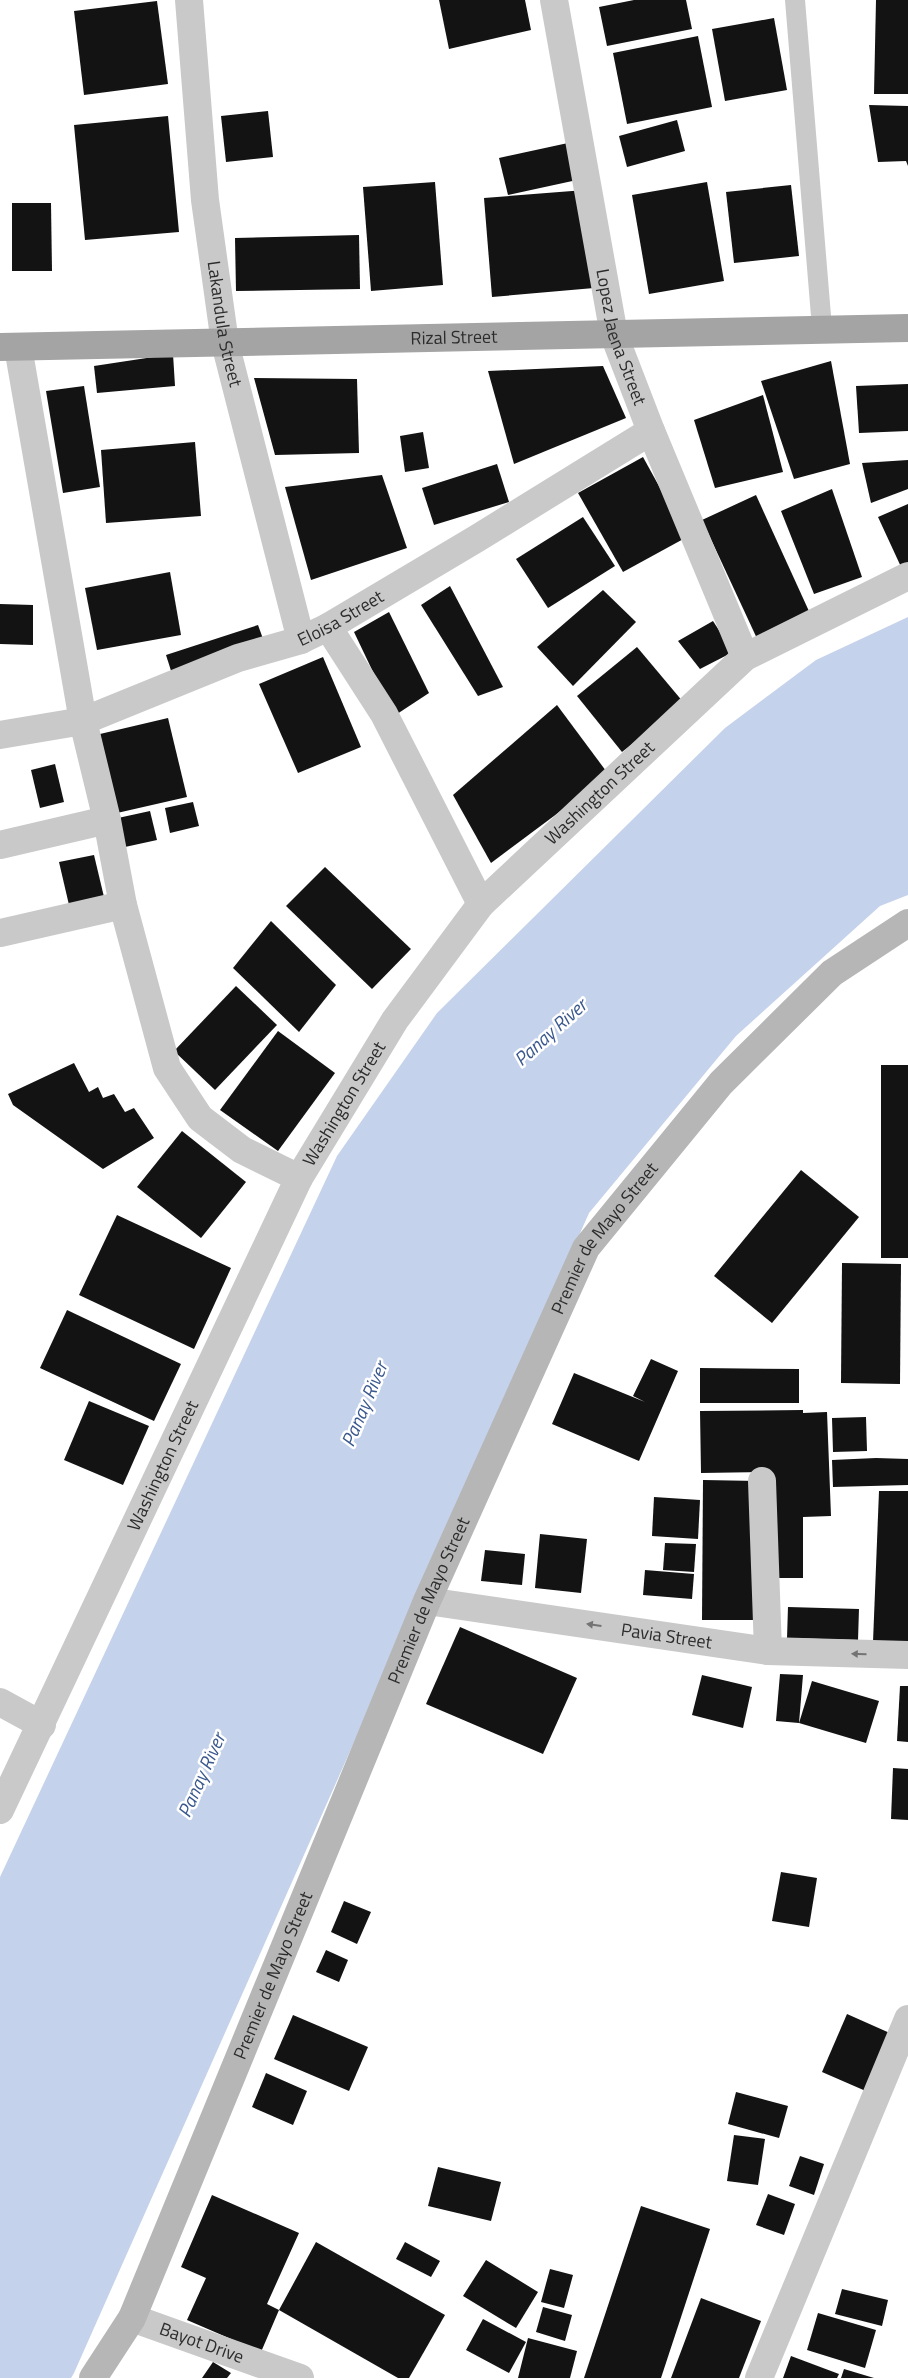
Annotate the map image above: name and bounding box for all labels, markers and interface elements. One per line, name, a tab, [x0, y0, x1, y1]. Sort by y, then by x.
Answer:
street label: Lakandula Street	[201, 259, 250, 390]
street label: Lopez Jaena Street	[589, 267, 654, 410]
street label: Rizal Street	[410, 323, 498, 351]
street label: Eloisa Street	[292, 583, 389, 653]
street label: Washington Street	[538, 734, 661, 851]
water label: Panay River	[507, 990, 594, 1072]
street label: Washington Street	[295, 1035, 392, 1171]
street label: Premier de Mayo Street	[544, 1155, 665, 1319]
water label: Panay River	[333, 1355, 395, 1451]
street label: Washington Street	[120, 1395, 205, 1535]
street label: Premier de Mayo Street	[380, 1512, 476, 1688]
street label: Pavia Street	[619, 1616, 714, 1656]
one-way arrow	[585, 1621, 601, 1629]
one-way arrow	[851, 1649, 867, 1657]
water label: Panay River	[169, 1726, 233, 1822]
street label: Premier de Mayo Street	[226, 1887, 319, 2063]
street label: Bayot Drive	[156, 2315, 248, 2370]

